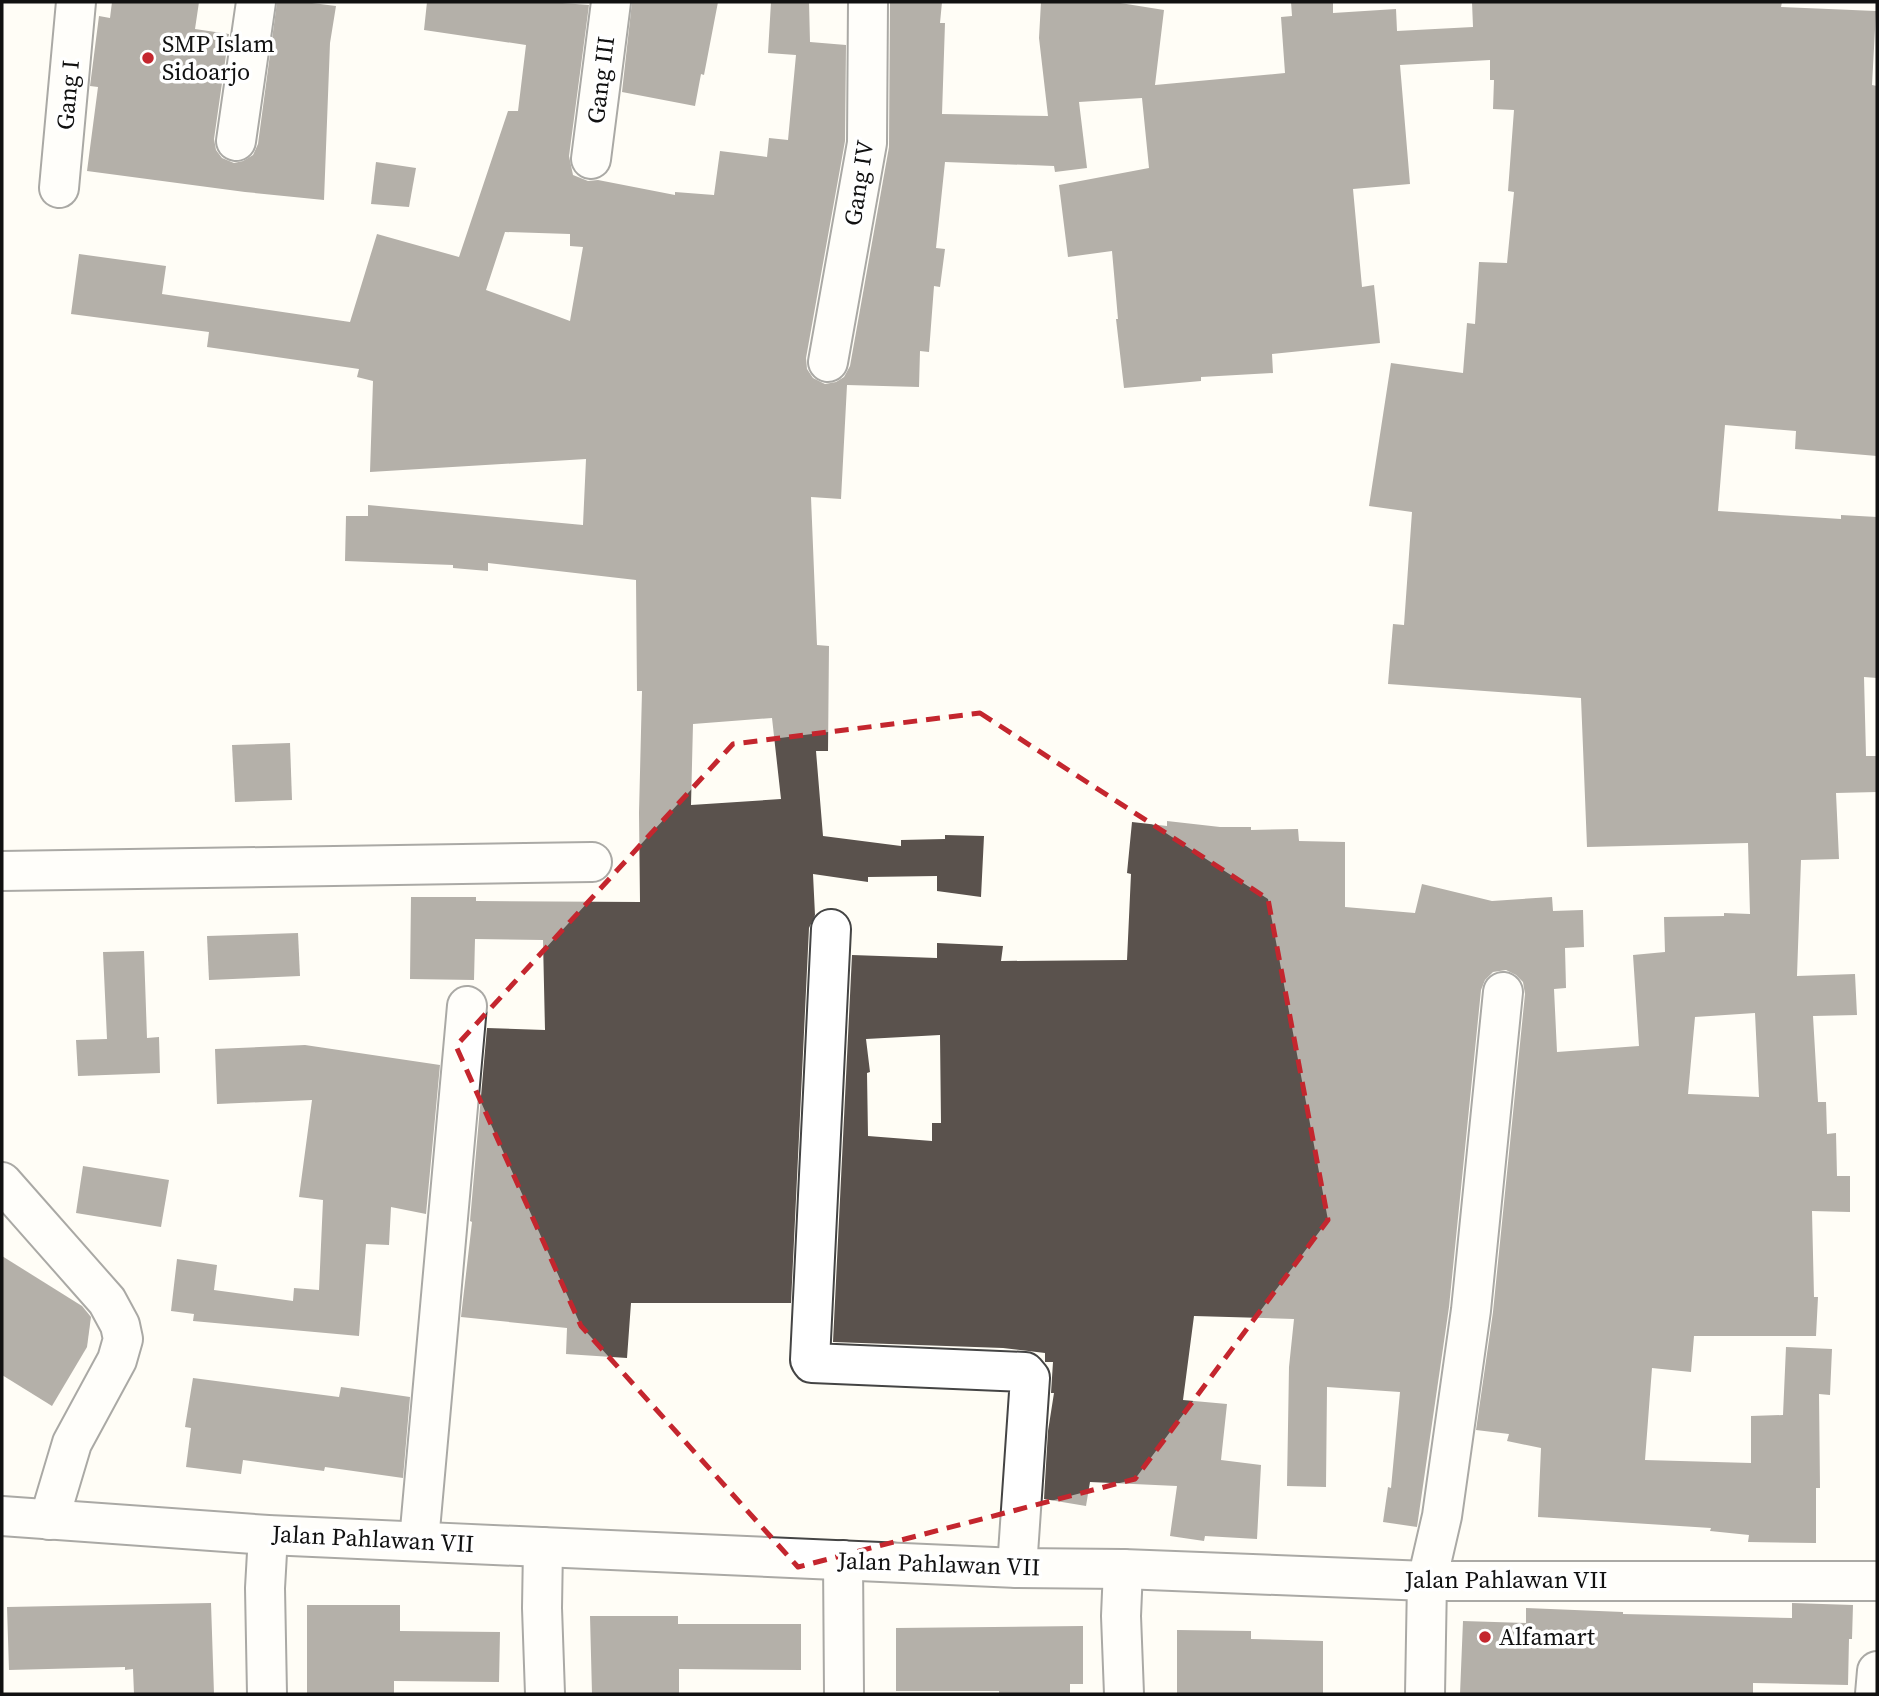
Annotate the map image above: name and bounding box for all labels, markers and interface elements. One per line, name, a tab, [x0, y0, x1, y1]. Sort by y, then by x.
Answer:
place label: SMP Islam Sidoarjo	[162, 27, 275, 88]
street label: Gang III	[579, 34, 622, 125]
marker: SMP Islam Sidoarjo	[140, 50, 156, 66]
street label: Gang I	[48, 59, 87, 131]
street label: Gang IV	[835, 138, 882, 228]
street label: Jalan Pahlawan VII	[270, 1517, 475, 1560]
street label: Jalan Pahlawan VII	[836, 1543, 1041, 1584]
street label: Jalan Pahlawan VII	[1404, 1563, 1607, 1596]
place label: Alfamart	[1499, 1620, 1595, 1653]
marker: Alfamart	[1477, 1629, 1493, 1645]

